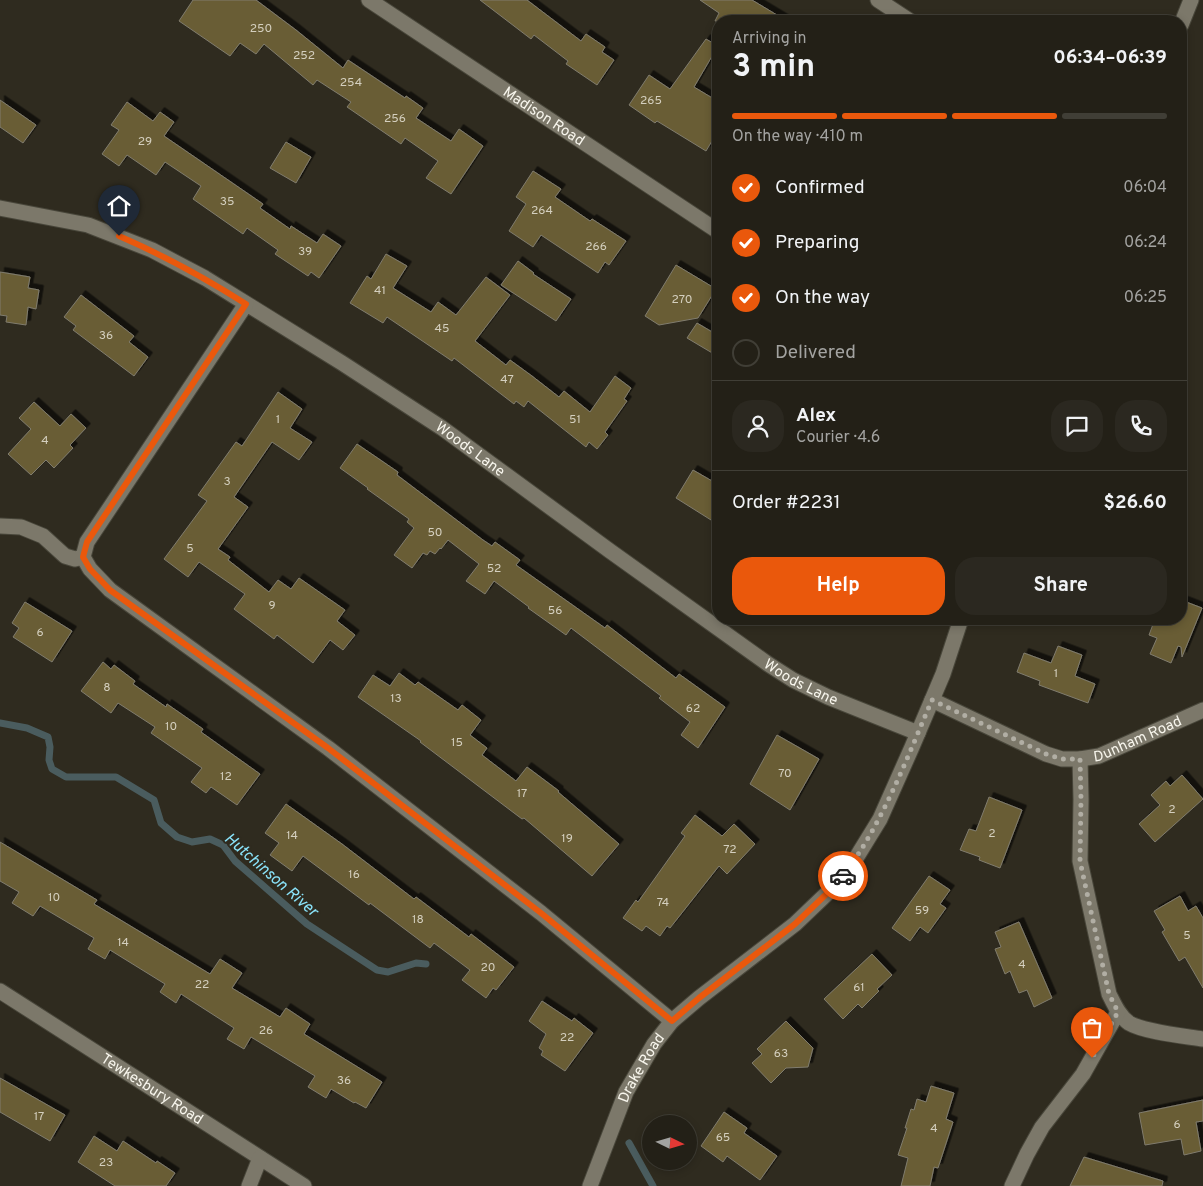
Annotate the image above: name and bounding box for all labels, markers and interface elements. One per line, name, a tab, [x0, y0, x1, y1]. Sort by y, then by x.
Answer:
house number: 250	[250, 21, 272, 37]
text: Arriving in	[732, 29, 807, 49]
text: 06:34–06:39	[1053, 46, 1167, 70]
house number: 252	[293, 48, 315, 64]
text: 3 min	[732, 48, 815, 88]
house number: 254	[340, 75, 362, 91]
street label: Madison Road	[499, 83, 588, 151]
house number: 265	[640, 93, 662, 109]
house number: 256	[384, 111, 406, 127]
text: On the way · 410 m	[732, 127, 863, 147]
house number: 29	[138, 134, 152, 150]
icon: check	[732, 174, 760, 202]
text: Confirmed	[775, 176, 865, 200]
text: 06:04	[1123, 178, 1167, 198]
pin	[98, 185, 140, 236]
icon: home	[105, 192, 133, 220]
house number: 35	[220, 194, 234, 210]
house number: 264	[531, 203, 553, 219]
icon: check	[732, 229, 760, 257]
text: Preparing	[775, 231, 859, 255]
text: 06:24	[1124, 233, 1167, 253]
house number: 266	[585, 239, 607, 255]
house number: 39	[298, 244, 312, 260]
house number: 41	[374, 283, 386, 299]
icon: check	[732, 284, 760, 312]
text: On the way	[775, 286, 870, 310]
text: 06:25	[1124, 288, 1167, 308]
house number: 270	[672, 292, 692, 308]
house number: 45	[435, 321, 449, 337]
house number: 36	[99, 328, 113, 344]
text: Delivered	[775, 341, 856, 365]
house number: 47	[500, 372, 514, 388]
button: person	[732, 400, 784, 452]
button: chat	[1051, 400, 1103, 452]
button: phone	[1115, 400, 1167, 452]
text: Alex	[796, 404, 836, 428]
house number: 1	[276, 412, 280, 428]
house number: 51	[569, 412, 581, 428]
street label: Woods Lane	[431, 418, 508, 482]
text: Courier · 4.6	[796, 428, 880, 448]
house number: 4	[41, 433, 49, 449]
house number: 3	[223, 474, 231, 490]
text: Order #2231	[732, 491, 841, 515]
text: $26.60	[1103, 491, 1167, 515]
house number: 50	[427, 525, 443, 541]
house number: 5	[186, 541, 194, 557]
button: Help	[732, 557, 945, 615]
button: Share	[955, 557, 1167, 615]
house number: 52	[487, 561, 501, 577]
house number: 9	[268, 598, 276, 614]
house number: 56	[548, 603, 562, 619]
house number: 6	[36, 625, 44, 641]
street label: Woods Lane	[759, 656, 840, 711]
house number: 1	[1054, 666, 1058, 682]
house number: 8	[103, 680, 111, 696]
house number: 13	[390, 691, 402, 707]
house number: 62	[686, 701, 700, 717]
street label: Dunham Road	[1092, 713, 1185, 768]
house number: 10	[165, 719, 177, 735]
house number: 15	[451, 735, 463, 751]
house number: 70	[778, 766, 792, 782]
house number: 12	[220, 769, 232, 785]
house number: 17	[517, 786, 527, 802]
house number: 2	[1168, 802, 1176, 818]
house number: 2	[988, 826, 996, 842]
house number: 14	[286, 828, 298, 844]
water label: Hutchinson River	[220, 829, 323, 923]
house number: 19	[561, 831, 573, 847]
house number: 72	[723, 842, 737, 858]
courier	[818, 851, 868, 901]
icon: car	[829, 862, 857, 890]
house number: 16	[348, 867, 360, 883]
house number: 10	[48, 890, 60, 906]
house number: 74	[657, 895, 669, 911]
house number: 59	[915, 903, 929, 919]
house number: 18	[412, 912, 424, 928]
house number: 5	[1183, 928, 1191, 944]
house number: 14	[117, 935, 129, 951]
house number: 4	[1018, 957, 1026, 973]
house number: 20	[480, 960, 496, 976]
house number: 22	[195, 977, 209, 993]
house number: 61	[853, 980, 865, 996]
pin	[1071, 1007, 1113, 1058]
icon: bag	[1078, 1014, 1106, 1042]
house number: 26	[259, 1023, 273, 1039]
house number: 22	[560, 1030, 574, 1046]
street label: Drake Road	[615, 1030, 670, 1106]
house number: 63	[774, 1046, 788, 1062]
street label: Tewkesbury Road	[97, 1050, 206, 1130]
house number: 36	[337, 1073, 351, 1089]
house number: 17	[34, 1109, 44, 1125]
north arrow	[642, 1115, 698, 1170]
map controls	[642, 1115, 697, 1170]
house number: 6	[1173, 1117, 1181, 1133]
house number: 4	[930, 1121, 938, 1137]
house number: 65	[716, 1130, 730, 1146]
house number: 23	[99, 1155, 113, 1171]

